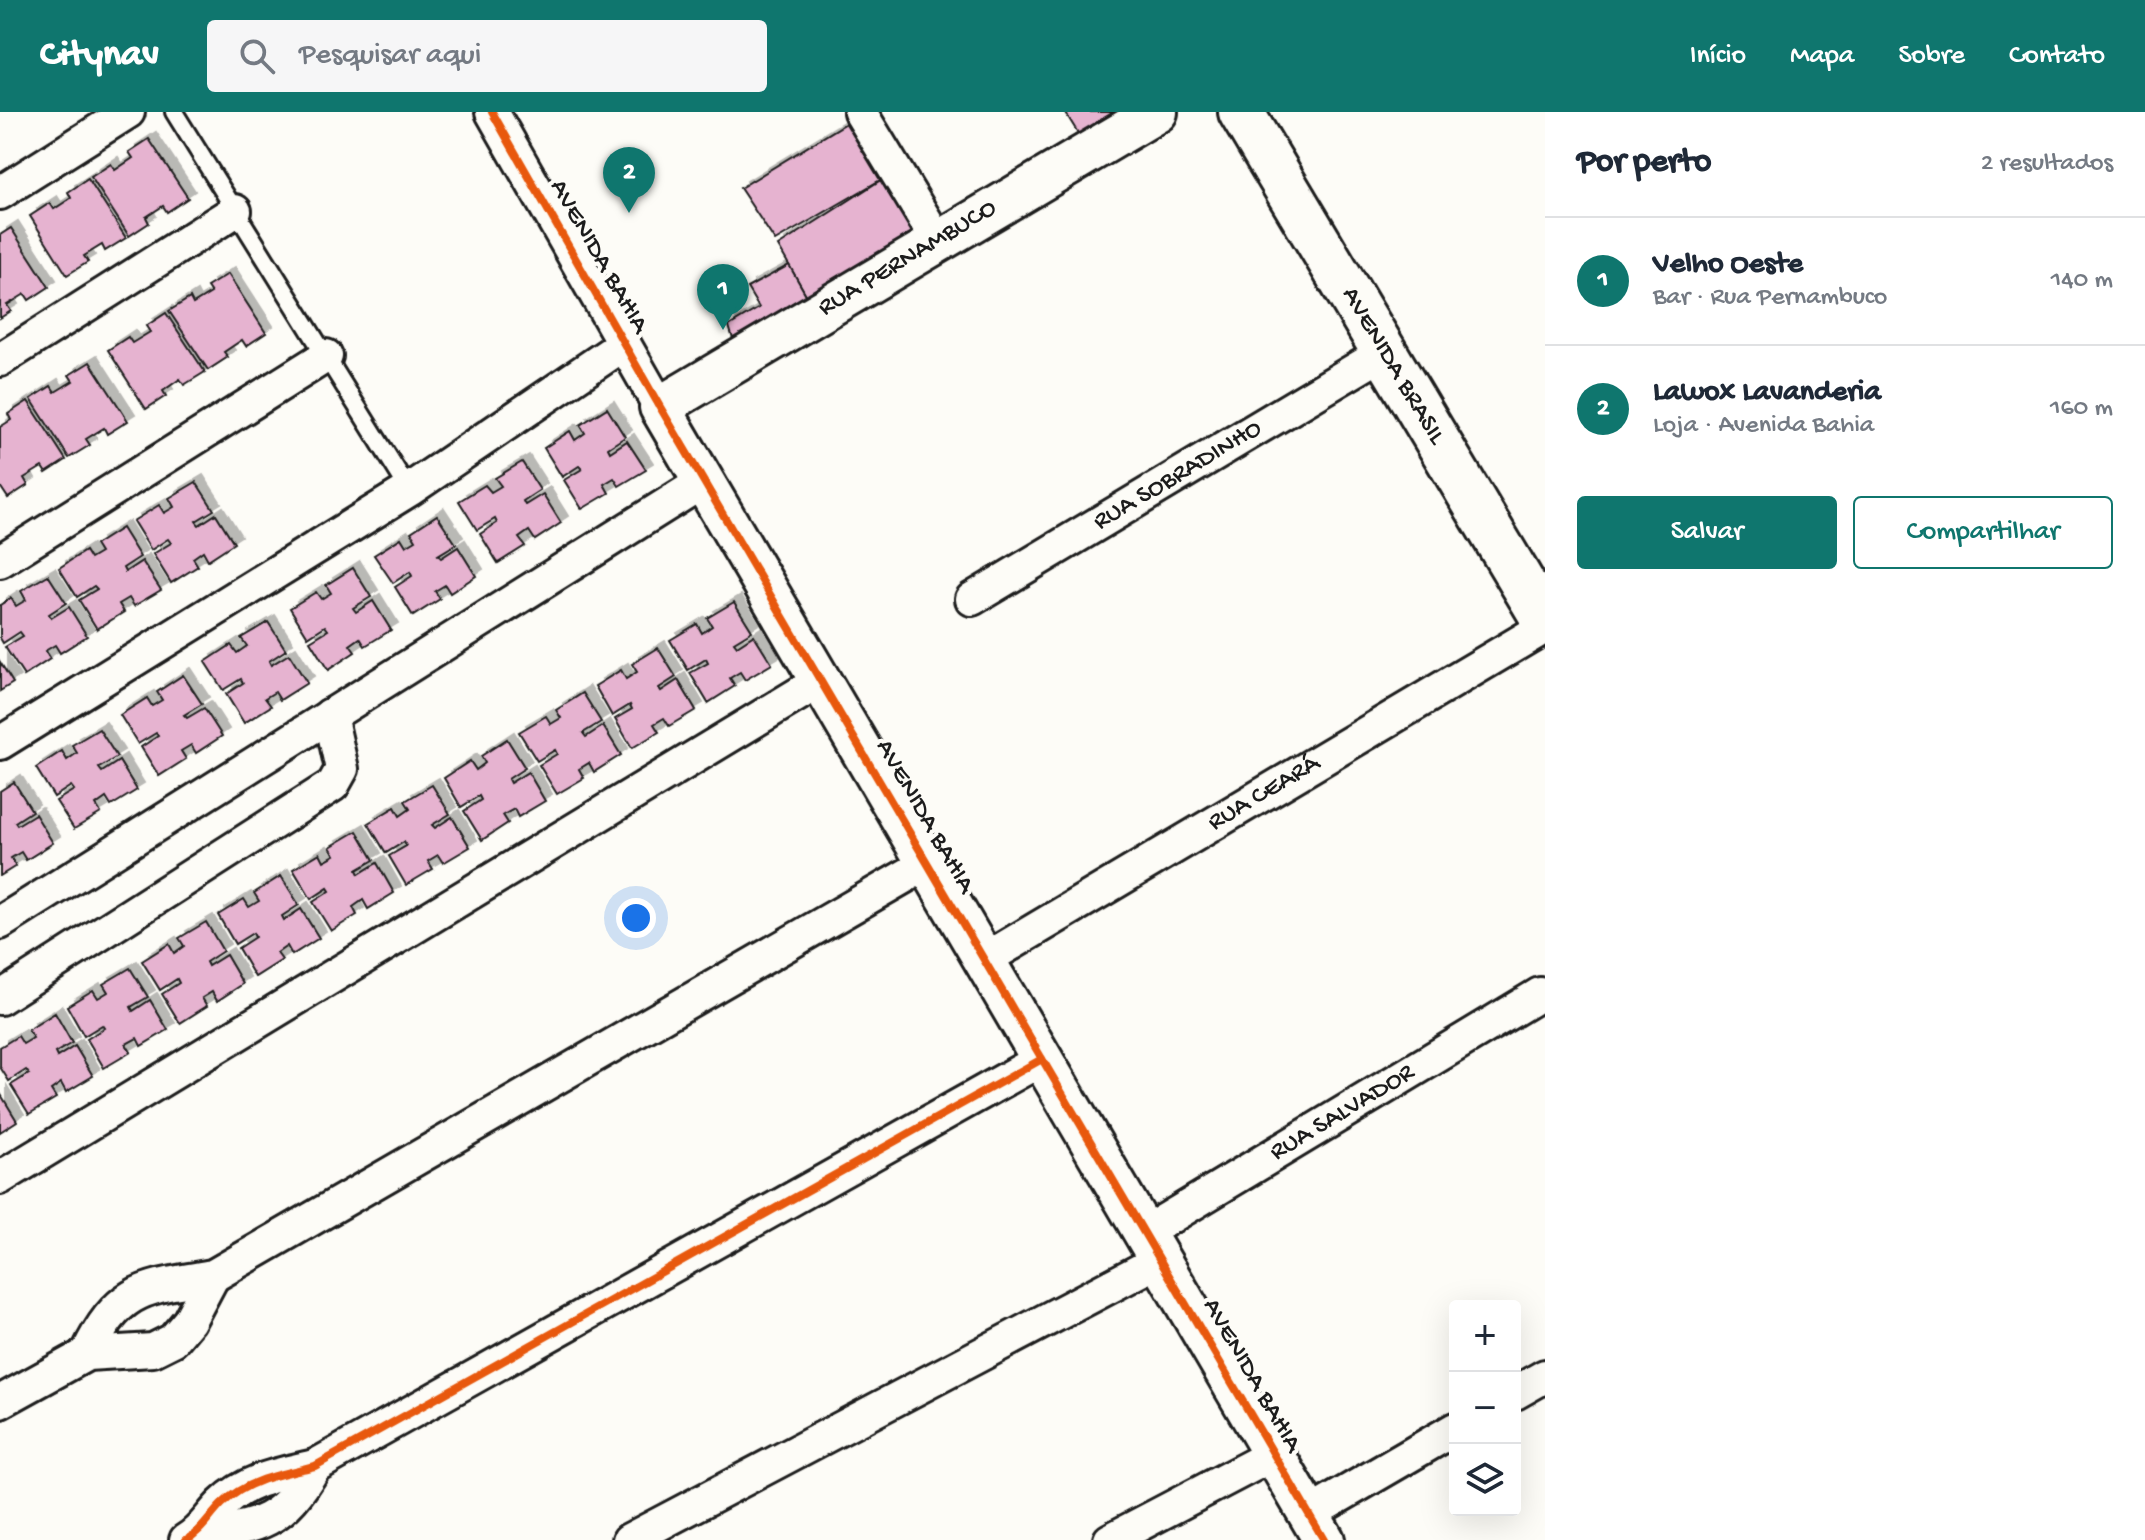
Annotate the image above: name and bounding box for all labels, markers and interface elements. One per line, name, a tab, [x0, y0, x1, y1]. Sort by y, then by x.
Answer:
search box	[207, 20, 767, 92]
text: Citynav	[40, 34, 159, 78]
icon: search	[235, 34, 279, 78]
text: Pesquisar aqui	[299, 39, 481, 74]
text: Início	[1690, 40, 1746, 73]
text: Mapa	[1790, 40, 1854, 73]
text: Sobre	[1898, 40, 1965, 73]
text: Contato	[2009, 40, 2105, 73]
text: Por perto	[1577, 144, 1711, 184]
pin: 2	[603, 147, 655, 213]
text: 2 resultados	[1981, 149, 2113, 180]
street label: AVENIDA BAHIA	[541, 174, 655, 341]
street label: RUA PERNAMBUCO	[813, 193, 1003, 324]
text: Velho Oeste	[1653, 248, 1803, 283]
pin: 1	[697, 264, 749, 330]
text: 1	[1598, 266, 1608, 297]
text: 140 m	[2051, 266, 2113, 297]
street label: AVENIDA BRASIL	[1334, 282, 1452, 452]
text: Bar · Rua Pernambuco	[1653, 283, 1887, 314]
text: Lawox Lavanderia	[1653, 376, 1881, 411]
text: 2	[1597, 394, 1609, 425]
text: 160 m	[2050, 394, 2113, 425]
text: Loja · Avenida Bahia	[1653, 411, 1874, 442]
street label: RUA SOBRADINHO	[1088, 413, 1268, 538]
button: Salvar	[1577, 496, 1837, 569]
button: Compartilhar	[1853, 496, 2113, 569]
street label: AVENIDA BAHIA	[867, 734, 981, 901]
street label: RUA CEARÁ	[1203, 748, 1327, 839]
your location	[616, 898, 656, 938]
street label: RUA SALVADOR	[1265, 1057, 1422, 1169]
street label: AVENIDA BAHIA	[1194, 1293, 1308, 1460]
map controls	[1449, 1300, 1521, 1516]
button: +	[1449, 1300, 1521, 1372]
button: −	[1449, 1372, 1521, 1444]
button: layers	[1449, 1444, 1521, 1516]

